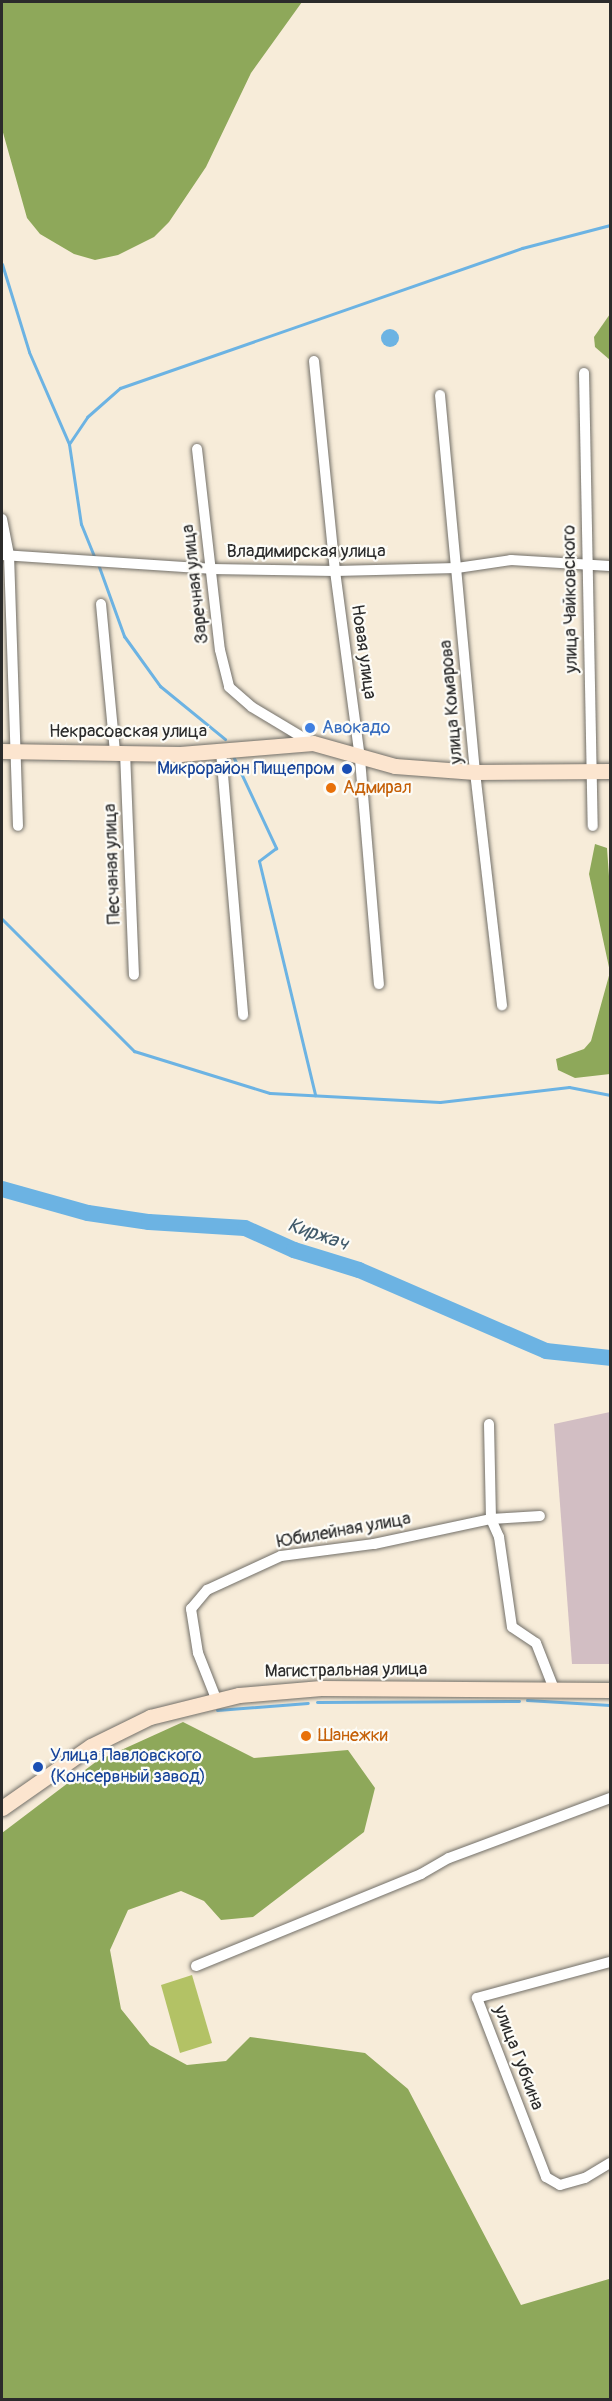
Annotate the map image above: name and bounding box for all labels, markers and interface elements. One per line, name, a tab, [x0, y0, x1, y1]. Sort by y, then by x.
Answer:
street label: Заречная улица	[178, 523, 214, 645]
street label: улица Чайковского	[559, 525, 583, 673]
street label: Владимирская улица	[226, 541, 386, 563]
street label: Новая улица	[346, 603, 380, 701]
street label: улица Комарова	[436, 639, 468, 765]
place label: Авокадо	[322, 717, 390, 739]
street label: Некрасовская улица	[49, 721, 207, 743]
marker: Авокадо	[303, 721, 317, 735]
place label: Микрорайон Пищепром	[157, 758, 335, 780]
marker: Микрорайон Пищепром	[340, 762, 354, 776]
place label: Адмирал	[343, 777, 412, 799]
marker: Адмирал	[324, 781, 338, 795]
street label: Песчаная улица	[100, 803, 126, 925]
water label: Киржач	[285, 1213, 351, 1255]
street label: Юбилейная улица	[275, 1509, 413, 1553]
street label: Магистральная улица	[265, 1659, 427, 1683]
place label: Шанежки	[318, 1725, 388, 1747]
marker: Шанежки	[299, 1729, 313, 1743]
place label: Улица Павловского (Консервный завод)	[50, 1746, 206, 1788]
marker: Улица Павловского (Консервный завод)	[31, 1760, 45, 1774]
street label: улица Губкина	[488, 2003, 548, 2113]

